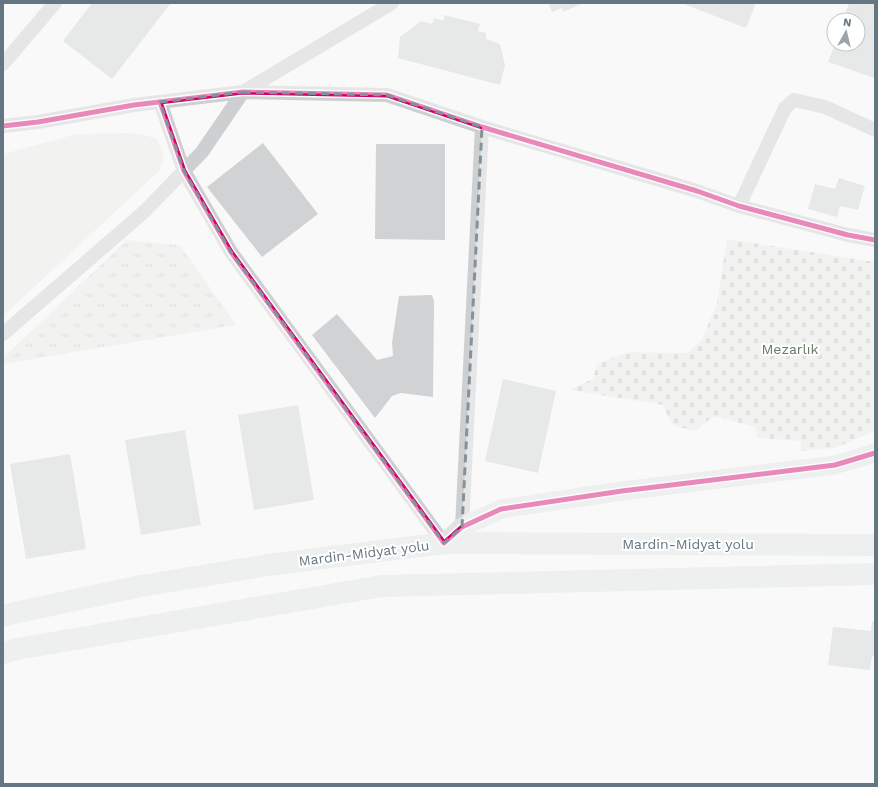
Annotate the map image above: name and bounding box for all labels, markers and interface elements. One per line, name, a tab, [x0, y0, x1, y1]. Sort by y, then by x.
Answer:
north arrow	[826, 12, 866, 52]
text: N	[842, 16, 852, 30]
park label: Mezarlık	[762, 341, 819, 357]
street label: Mardin-Midyat yolu	[622, 536, 754, 552]
street label: Mardin-Midyat yolu	[298, 537, 430, 569]

